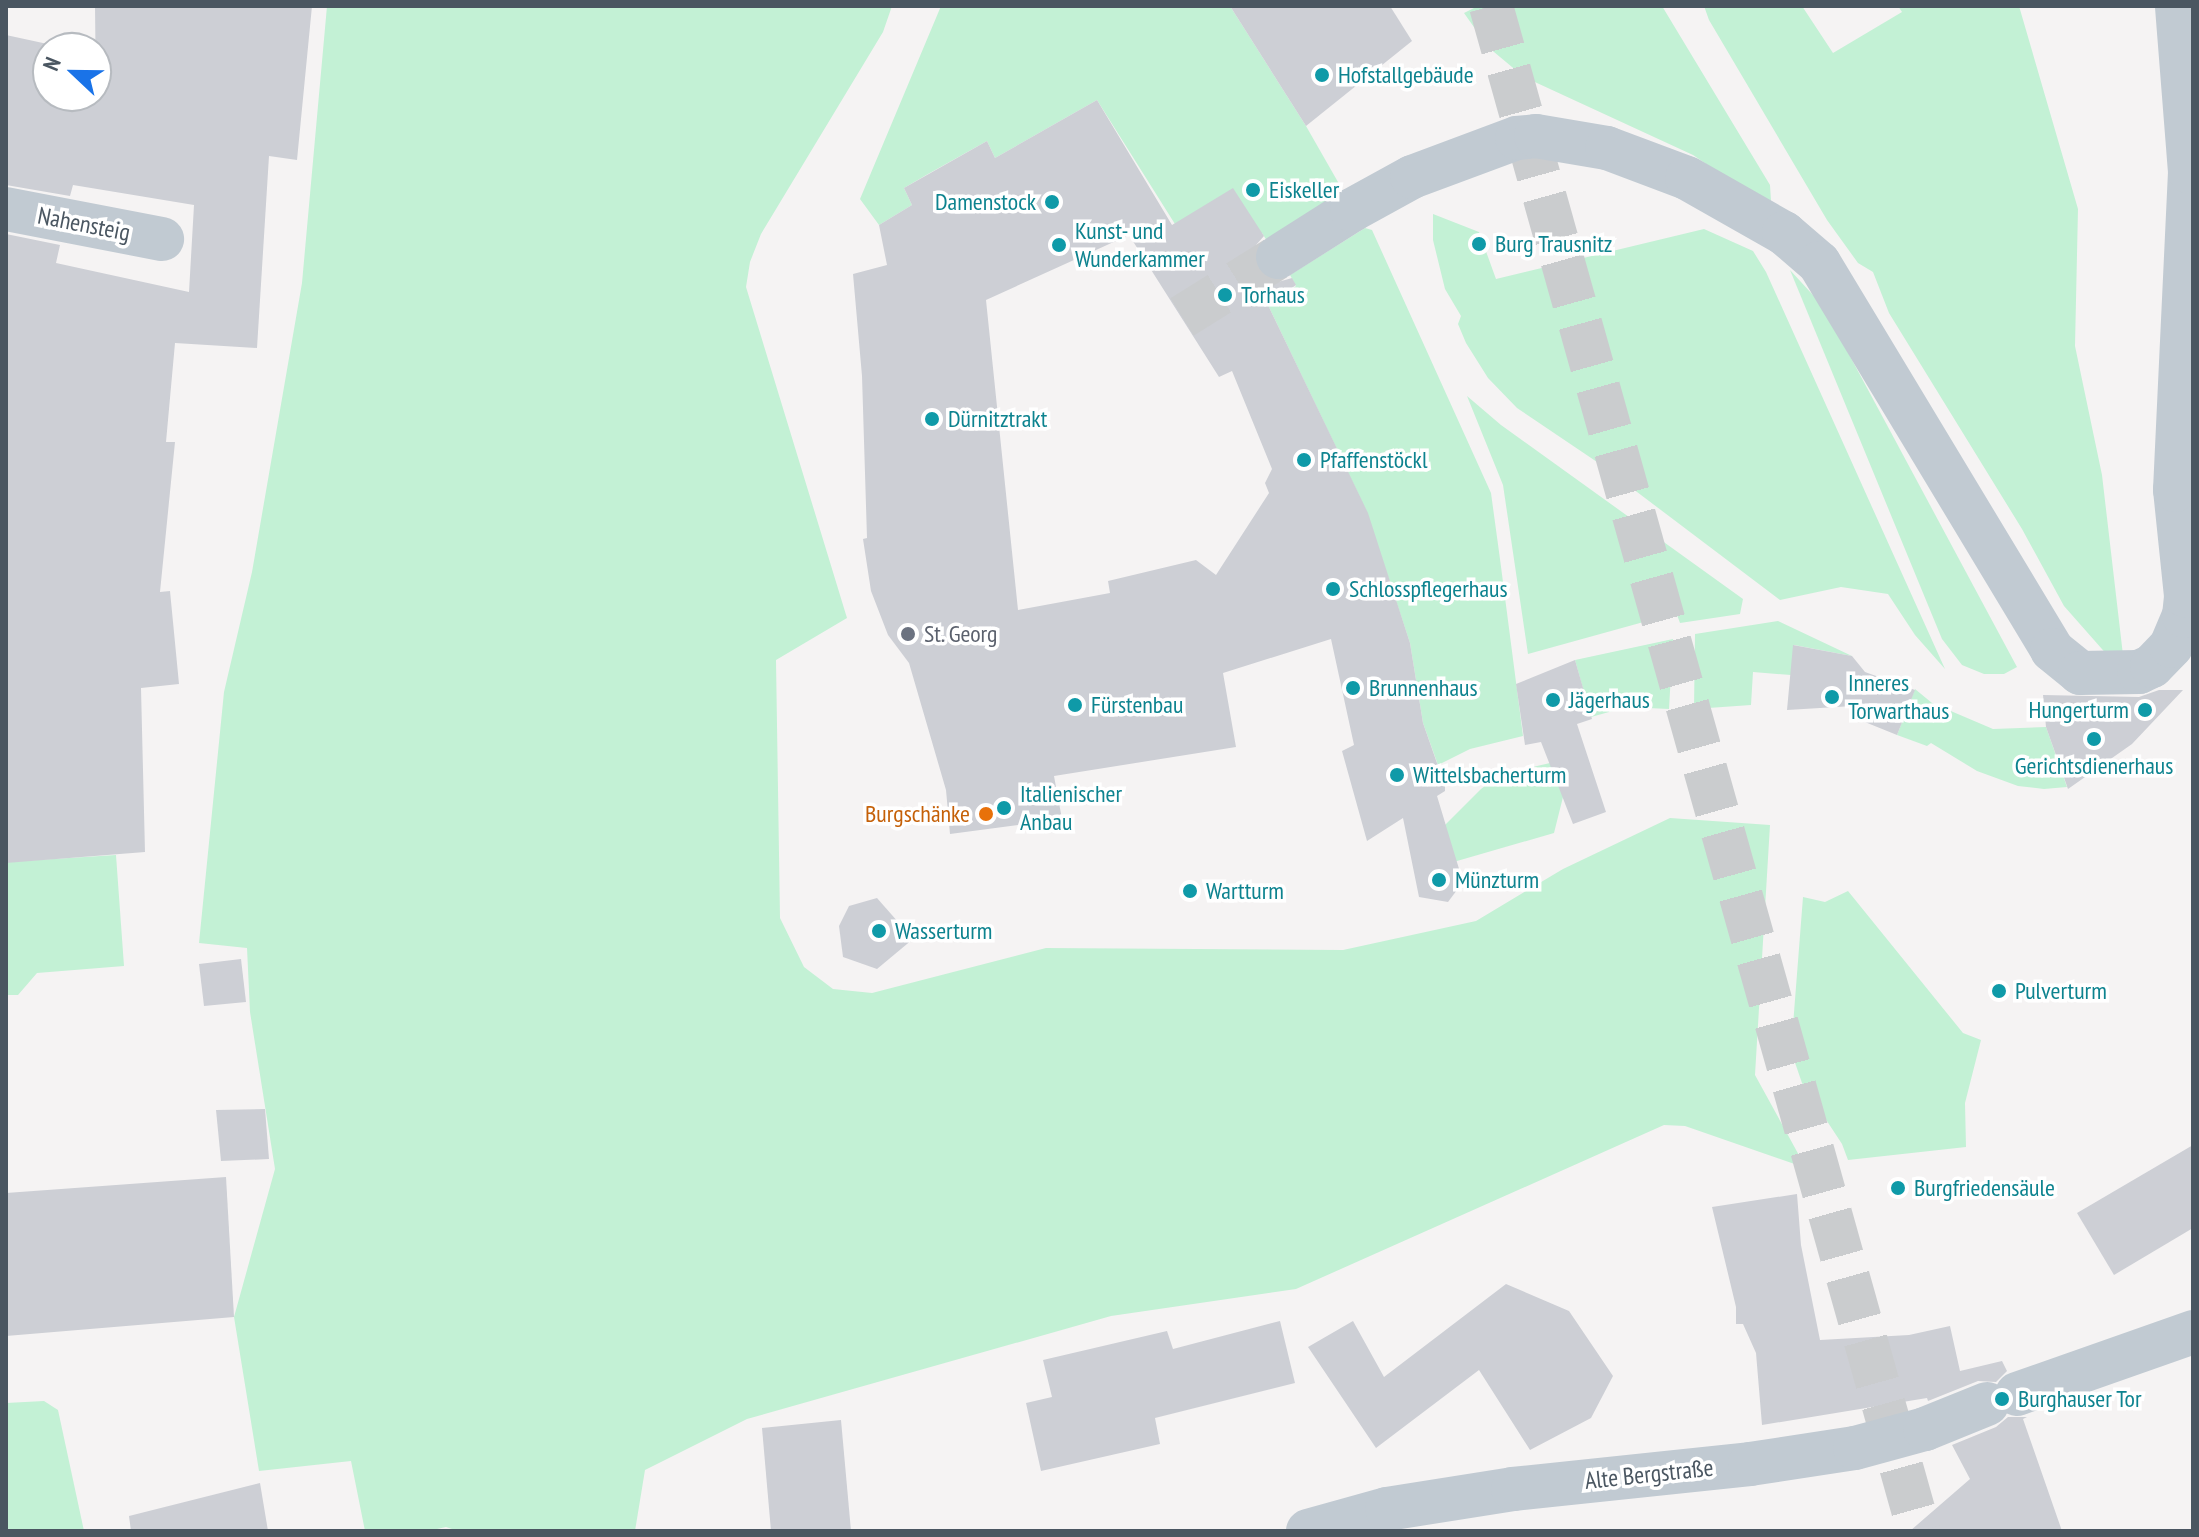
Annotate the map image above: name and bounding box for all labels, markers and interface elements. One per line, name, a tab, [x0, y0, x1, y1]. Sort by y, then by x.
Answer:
north arrow	[32, 32, 112, 112]
text: N	[36, 53, 67, 75]
place label: Hofstallgebäude	[1338, 61, 1474, 89]
marker: Hofstallgebäude	[1313, 66, 1331, 84]
place label: Eiskeller	[1269, 176, 1339, 204]
marker: Eiskeller	[1244, 181, 1262, 199]
place label: Damenstock	[935, 188, 1036, 216]
marker: Damenstock	[1043, 193, 1061, 211]
street label: Nahensteig	[35, 201, 133, 247]
place label: Kunst- und Wunderkammer	[1075, 217, 1205, 273]
place label: Burg Trausnitz	[1495, 230, 1613, 258]
marker: Burg Trausnitz	[1470, 235, 1488, 253]
marker: Kunst- und Wunderkammer	[1050, 236, 1068, 254]
place label: Torhaus	[1241, 281, 1305, 309]
marker: Torhaus	[1216, 286, 1234, 304]
place label: Dürnitztrakt	[948, 405, 1047, 433]
marker: Dürnitztrakt	[923, 410, 941, 428]
place label: Pfaffenstöckl	[1320, 446, 1428, 474]
marker: Pfaffenstöckl	[1295, 451, 1313, 469]
place label: Schlosspflegerhaus	[1349, 575, 1508, 603]
marker: Schlosspflegerhaus	[1324, 580, 1342, 598]
place label: St. Georg	[924, 620, 999, 648]
marker: St. Georg	[899, 625, 917, 643]
place label: Inneres Torwarthaus	[1848, 669, 1949, 725]
place label: Brunnenhaus	[1369, 674, 1478, 702]
marker: Brunnenhaus	[1344, 679, 1362, 697]
place label: Jägerhaus	[1569, 686, 1650, 714]
marker: Inneres Torwarthaus	[1823, 688, 1841, 706]
place label: Fürstenbau	[1091, 691, 1183, 719]
marker: Jägerhaus	[1544, 691, 1562, 709]
marker: Fürstenbau	[1066, 696, 1084, 714]
place label: Hungerturm	[2029, 696, 2129, 724]
marker: Hungerturm	[2136, 701, 2154, 719]
marker: Gerichtsdienerhaus	[2085, 730, 2103, 748]
place label: Gerichtsdienerhaus	[2015, 752, 2173, 780]
place label: Wittelsbacherturm	[1413, 761, 1566, 789]
marker: Wittelsbacherturm	[1388, 766, 1406, 784]
place label: Italienischer Anbau	[1020, 780, 1122, 836]
marker: Italienischer Anbau	[995, 799, 1013, 817]
place label: Burgschänke	[865, 800, 970, 828]
marker: Burgschänke	[977, 805, 995, 823]
place label: Münzturm	[1455, 866, 1539, 894]
marker: Münzturm	[1430, 871, 1448, 889]
place label: Wartturm	[1206, 877, 1284, 905]
marker: Wartturm	[1181, 882, 1199, 900]
place label: Wasserturm	[895, 917, 992, 945]
marker: Wasserturm	[870, 922, 888, 940]
place label: Pulverturm	[2015, 977, 2107, 1005]
marker: Pulverturm	[1990, 982, 2008, 1000]
place label: Burgfriedensäule	[1914, 1174, 2055, 1202]
marker: Burgfriedensäule	[1889, 1179, 1907, 1197]
place label: Burghauser Tor	[2018, 1385, 2142, 1413]
marker: Burghauser Tor	[1993, 1390, 2011, 1408]
street label: Alte Bergstraße	[1583, 1453, 1715, 1495]

